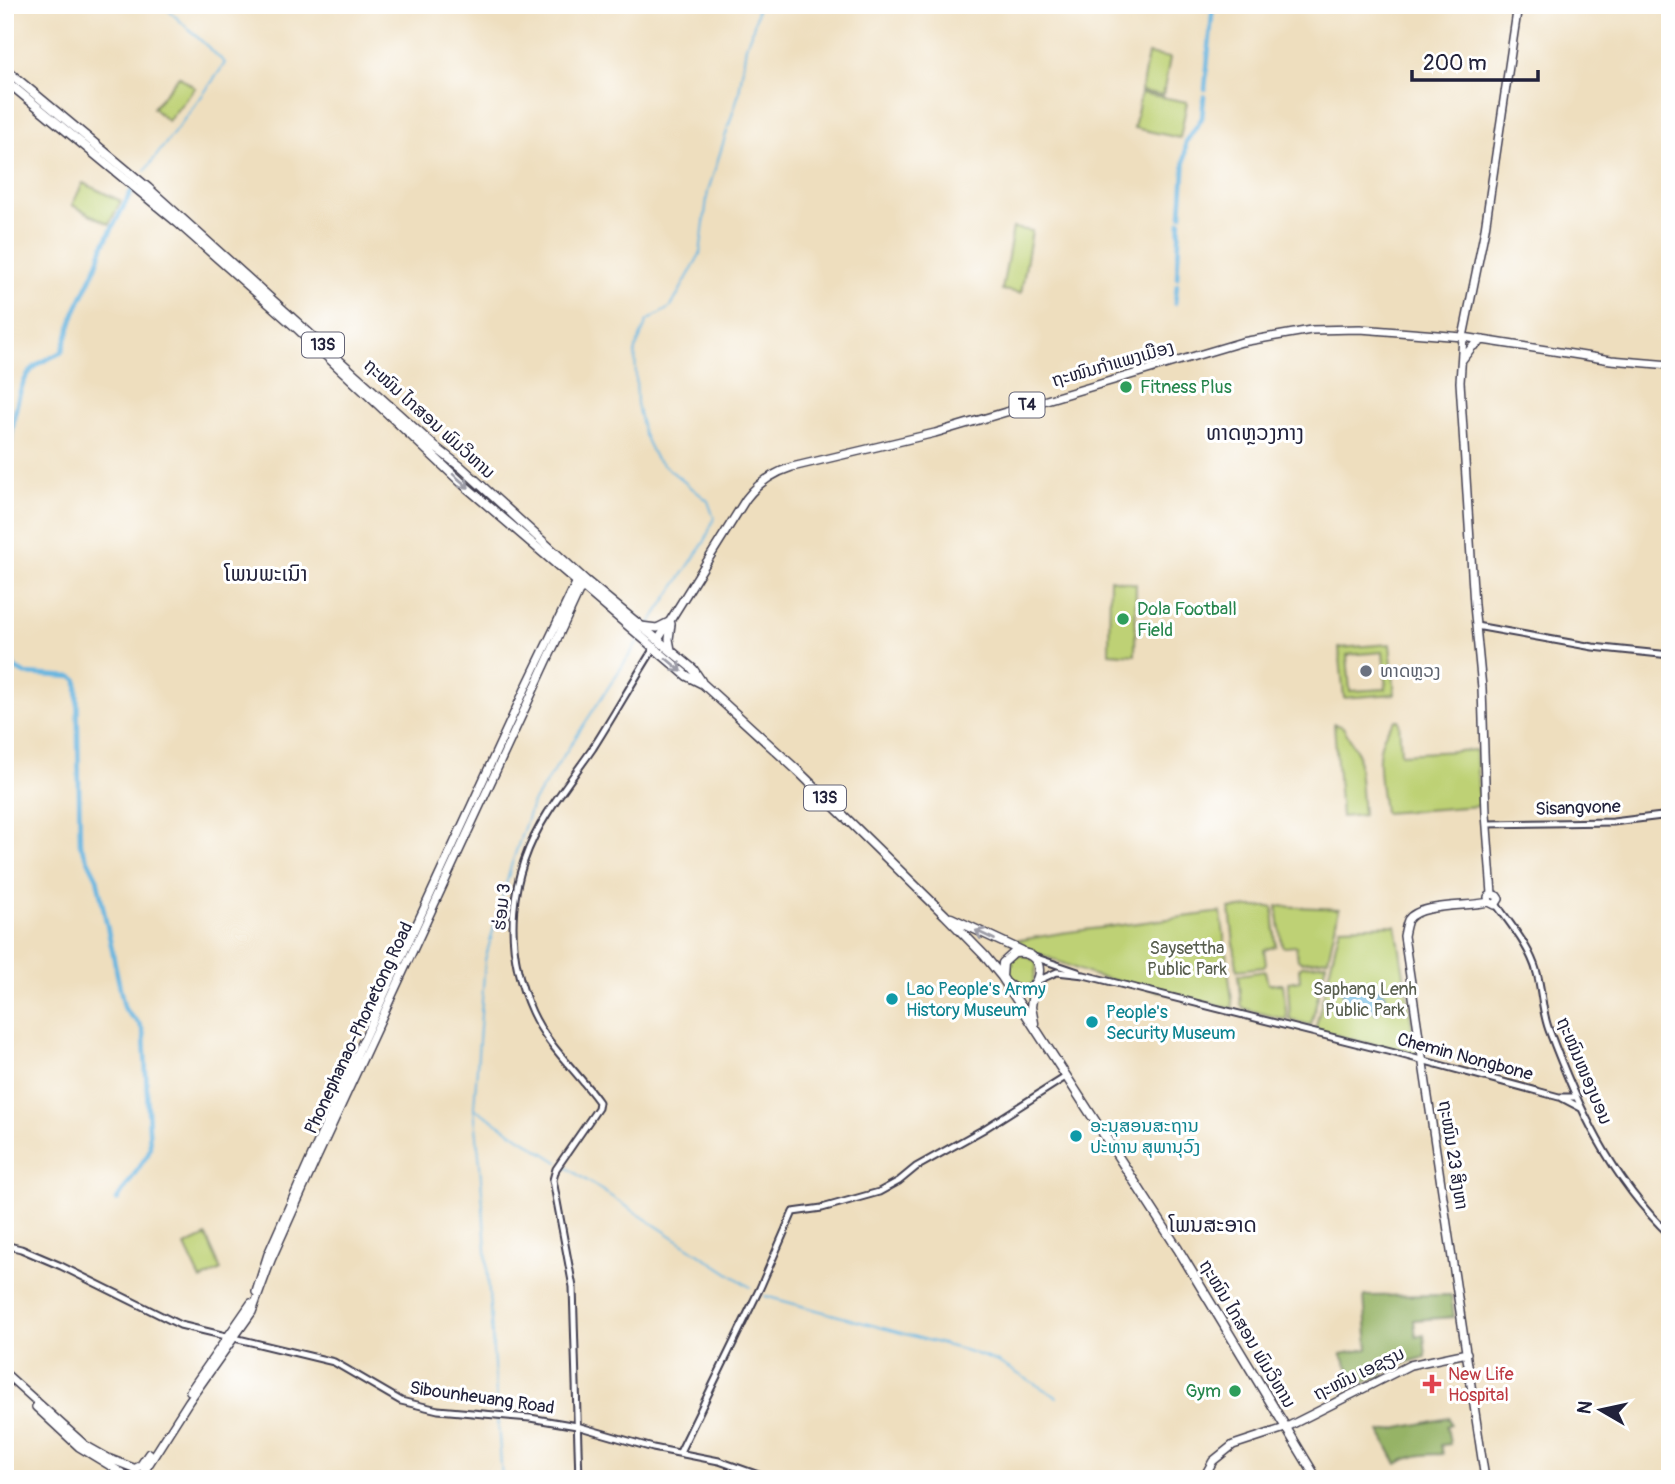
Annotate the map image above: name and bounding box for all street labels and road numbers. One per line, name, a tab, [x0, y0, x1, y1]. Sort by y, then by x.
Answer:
road number: 13S	[302, 332, 344, 358]
street label: ຖະໜົນກຳແພງເມືອງ	[1049, 336, 1177, 392]
street label: ຖະໜົນ ໄກສອນ ພົມວິຫານ	[358, 354, 500, 484]
road number: T4	[1010, 392, 1044, 418]
road number: 13S	[804, 786, 846, 810]
street label: Sisangvone	[1535, 795, 1621, 821]
street label: ຮ່ອມ 3	[488, 882, 516, 932]
street label: Phonephanao-Phonetong Road	[300, 918, 418, 1138]
street label: ຖະໜົນໜອງບອນ	[1551, 1014, 1617, 1128]
street label: Chemin Nongbone	[1395, 1028, 1536, 1086]
street label: ຖະໜົນ 23 ສິງຫາ	[1433, 1099, 1473, 1211]
street label: ຖະໜົນ ໄກສອນ ພົມວິຫານ	[1194, 1255, 1300, 1413]
street label: ຖະໜົນ ເອຊຽນ	[1310, 1342, 1408, 1406]
street label: Sibounheuang Road	[408, 1376, 556, 1420]

